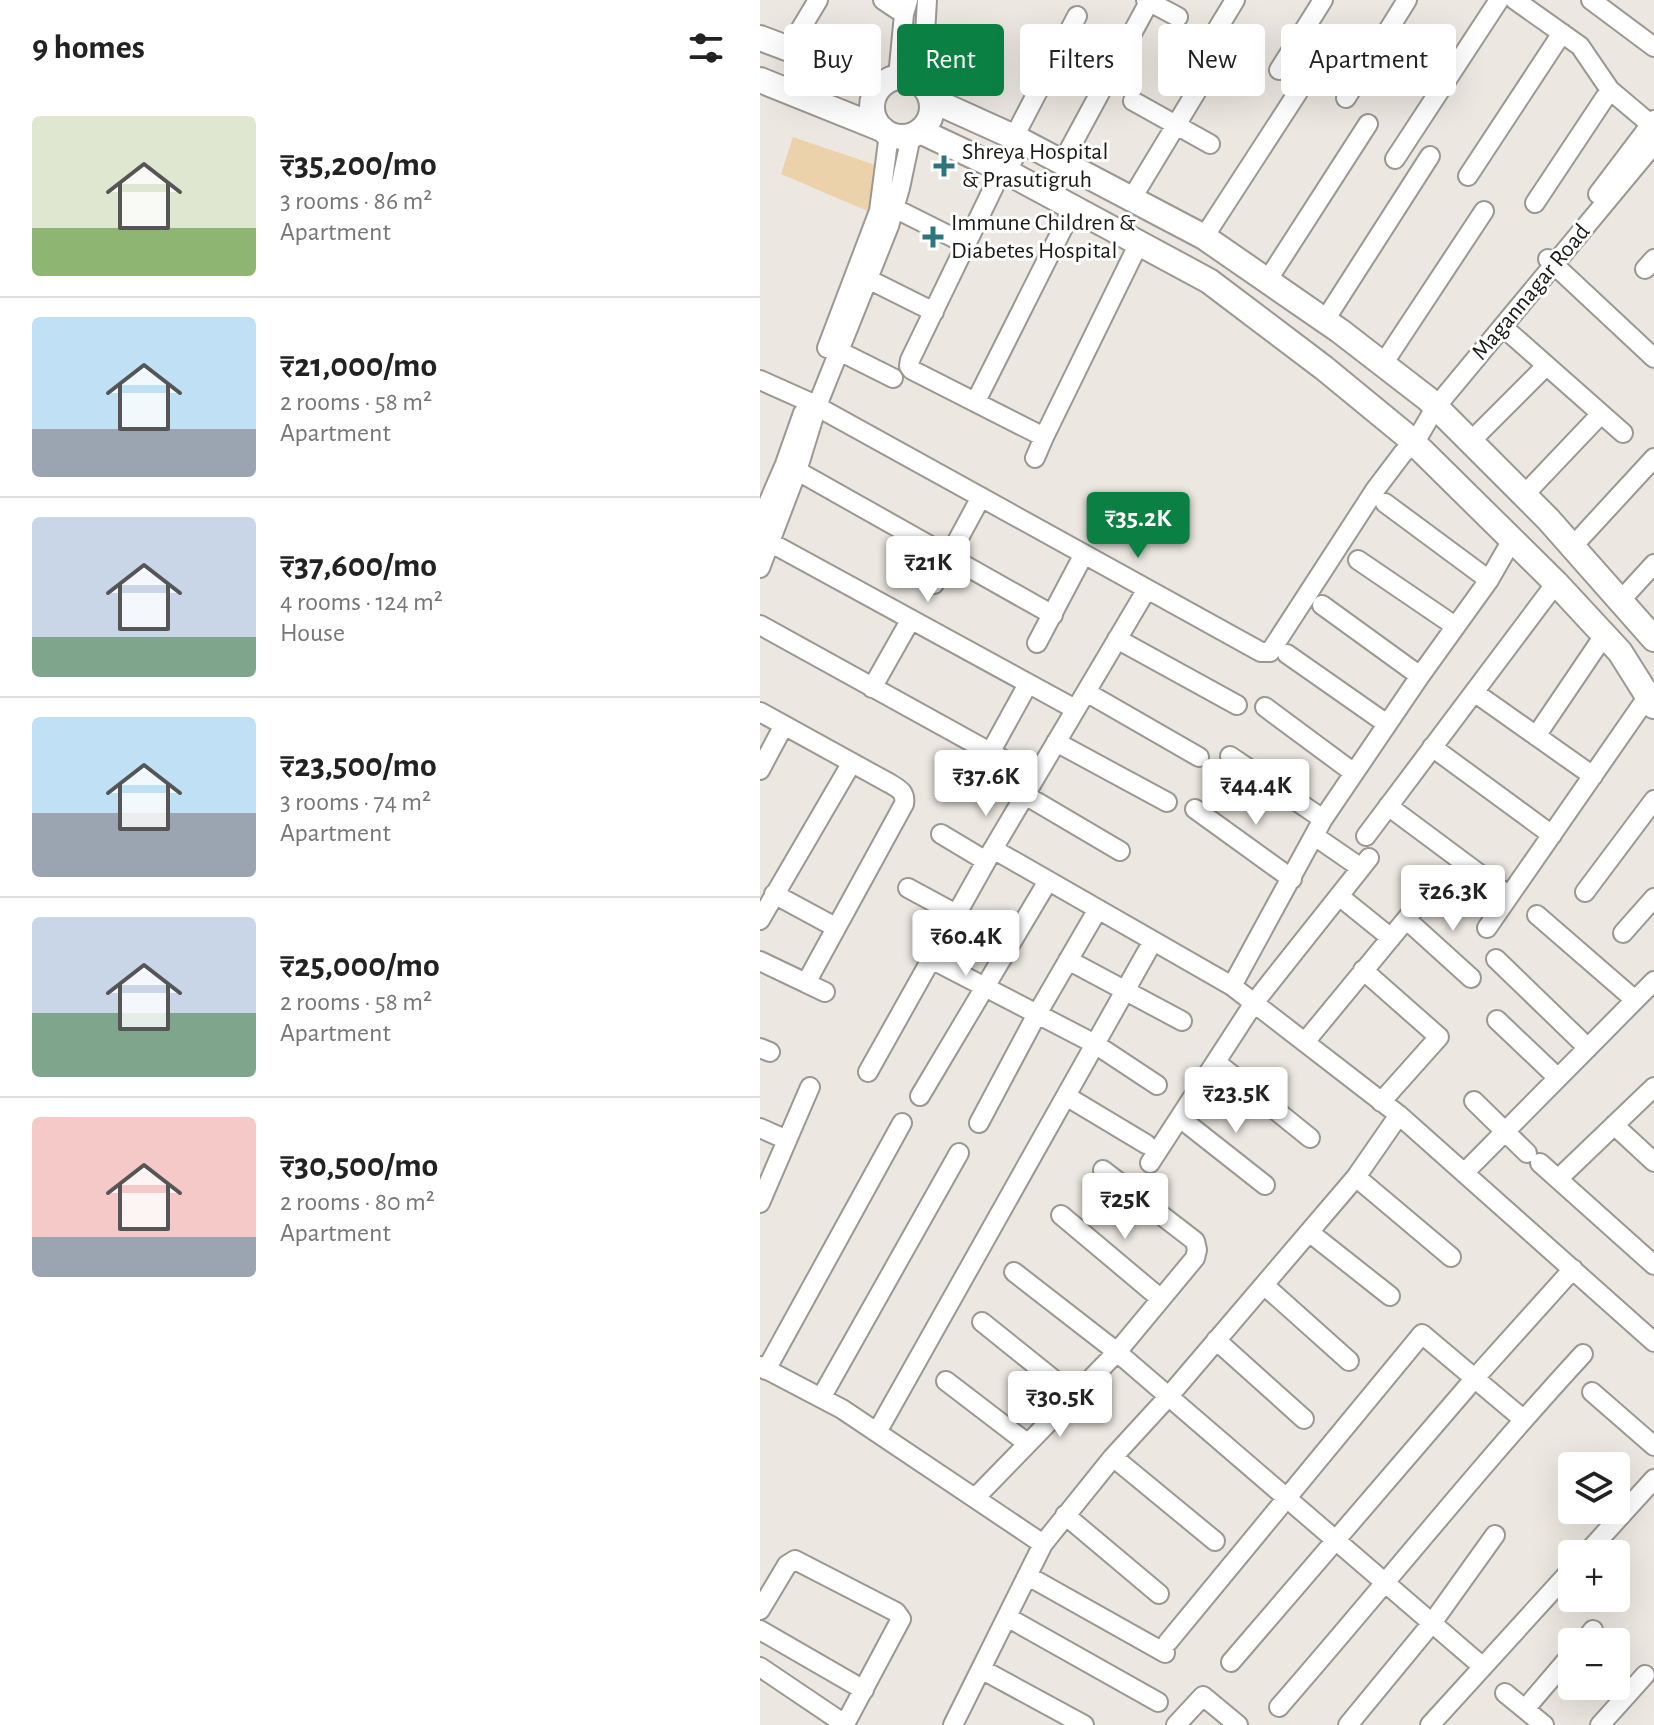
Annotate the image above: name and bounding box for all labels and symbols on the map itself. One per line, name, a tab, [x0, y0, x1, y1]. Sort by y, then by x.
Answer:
place label: Shreya Hospital & Prasutigruh	[962, 140, 1108, 192]
marker: Shreya Hospital & Prasutigruh	[933, 155, 955, 177]
place label: Immune Children & Diabetes Hospital	[951, 211, 1136, 263]
street label: Magannagar Road	[1467, 219, 1595, 365]
marker: Immune Children & Diabetes Hospital	[922, 226, 944, 248]
pin: ₹35.2K	[1073, 492, 1203, 560]
pin: ₹21K	[881, 536, 975, 604]
pin: ₹37.6K	[921, 750, 1051, 818]
pin: ₹44.4K	[1191, 759, 1321, 827]
pin: ₹26.3K	[1388, 865, 1518, 933]
pin: ₹60.4K	[901, 910, 1031, 978]
pin: ₹23.5K	[1171, 1067, 1301, 1135]
pin: ₹25K	[1078, 1173, 1172, 1241]
pin: ₹30.5K	[995, 1371, 1125, 1439]

